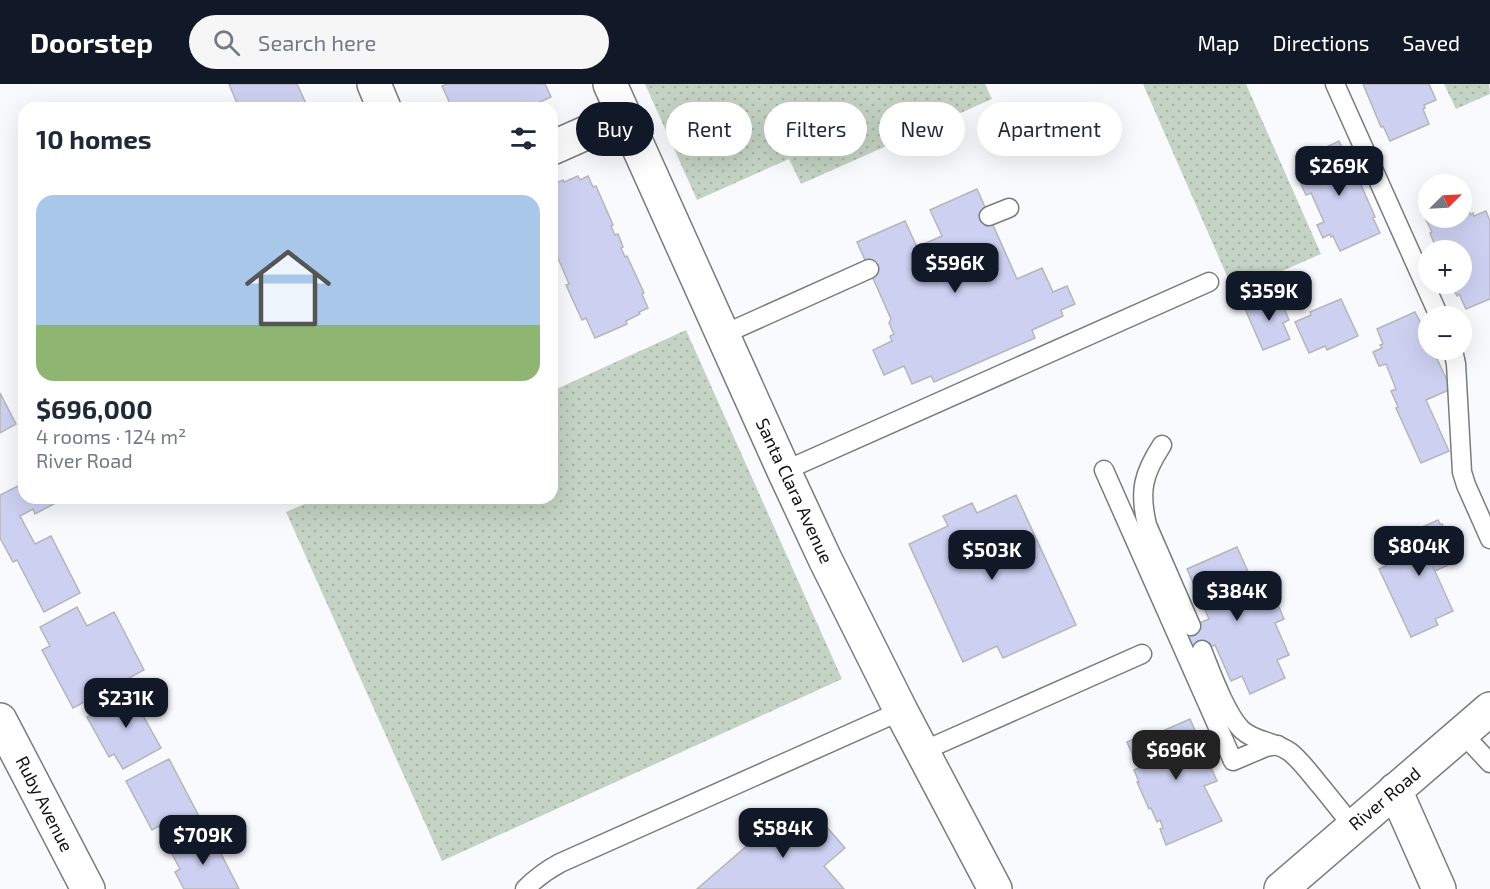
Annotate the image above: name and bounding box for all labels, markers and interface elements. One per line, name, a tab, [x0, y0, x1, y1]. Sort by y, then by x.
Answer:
search box	[189, 15, 609, 69]
text: Doorstep	[30, 25, 153, 59]
icon: search	[210, 26, 243, 59]
text: Search here	[258, 29, 376, 55]
text: Map	[1197, 30, 1240, 55]
text: Directions	[1273, 30, 1369, 55]
text: Saved	[1402, 30, 1460, 55]
chip: Buy	[576, 102, 654, 156]
chip: Rent	[666, 102, 752, 156]
chip: Filters	[764, 102, 867, 156]
chip: New	[879, 102, 965, 156]
chip: Apartment	[977, 102, 1122, 156]
icon: filters	[507, 122, 540, 155]
text: 10 homes	[36, 123, 152, 154]
pin: $269K	[1297, 146, 1381, 197]
text: $269K	[1309, 153, 1369, 177]
north arrow	[1418, 174, 1472, 228]
map controls	[1418, 174, 1472, 360]
icon: home	[234, 234, 342, 342]
button: +	[1418, 240, 1472, 294]
pin: $596K	[913, 243, 997, 294]
text: $596K	[926, 250, 984, 274]
pin: $359K	[1227, 271, 1311, 322]
text: $359K	[1240, 278, 1298, 302]
button: −	[1418, 306, 1472, 360]
text: $696,000	[36, 393, 153, 424]
street label: Santa Clara Avenue	[752, 414, 838, 567]
text: 4 rooms · 124 m²	[36, 424, 186, 448]
text: River Road	[36, 448, 133, 472]
pin: $804K	[1377, 526, 1461, 577]
pin: $503K	[950, 530, 1034, 581]
text: $804K	[1388, 533, 1450, 557]
text: $503K	[962, 537, 1022, 561]
pin: $384K	[1195, 571, 1279, 622]
text: $384K	[1207, 578, 1267, 602]
pin: $231K	[84, 678, 168, 729]
text: $231K	[98, 685, 154, 709]
pin: $696K	[1134, 730, 1218, 781]
text: $696K	[1146, 737, 1206, 761]
street label: Ruby Avenue	[11, 752, 78, 855]
street label: River Road	[1344, 762, 1425, 835]
pin: $584K	[741, 808, 825, 859]
pin: $709K	[161, 815, 245, 866]
text: $584K	[753, 815, 813, 839]
text: $709K	[173, 822, 233, 846]

